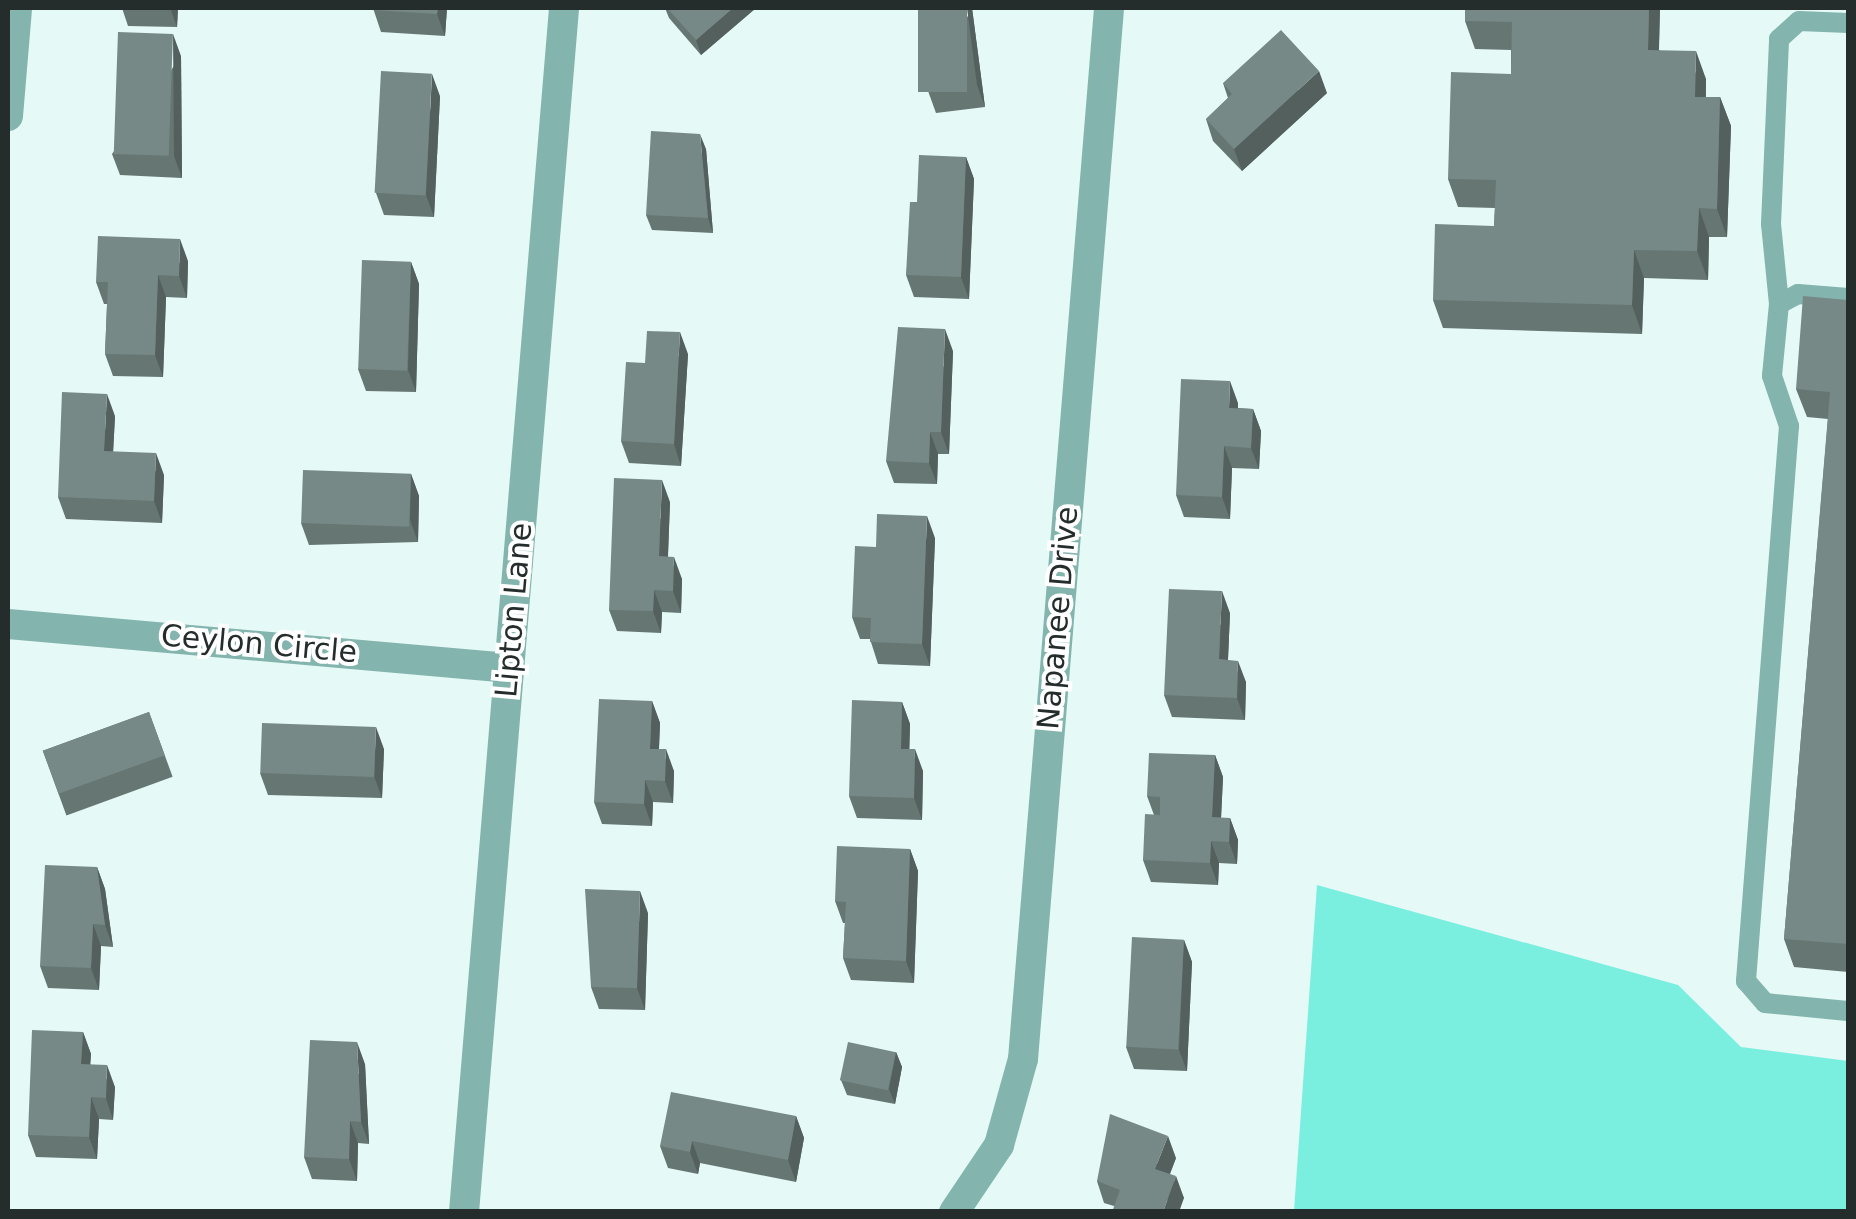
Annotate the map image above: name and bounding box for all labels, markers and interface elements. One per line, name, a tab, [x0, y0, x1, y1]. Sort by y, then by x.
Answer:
street label: Napanee Drive	[1030, 505, 1086, 731]
street label: Lipton Lane	[488, 521, 540, 699]
street label: Ceylon Circle	[159, 617, 359, 671]

